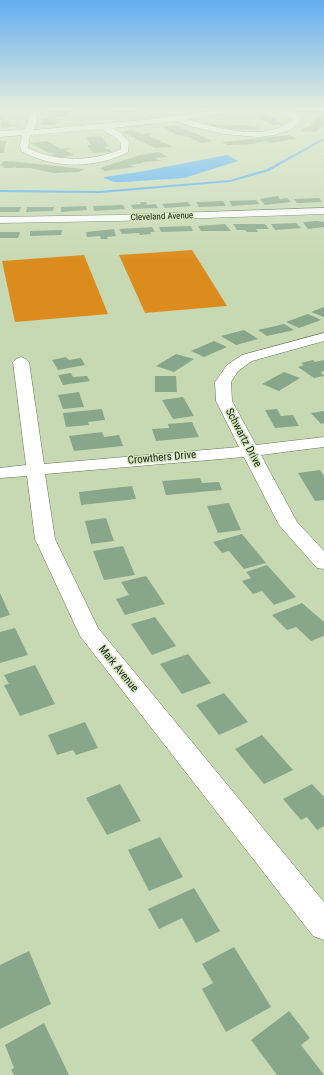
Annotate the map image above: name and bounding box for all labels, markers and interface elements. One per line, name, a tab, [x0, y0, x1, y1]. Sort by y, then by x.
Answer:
street label: Cleveland Avenue	[131, 211, 193, 223]
street label: Schwartz Drive	[222, 406, 264, 470]
street label: Crowthers Drive	[127, 448, 197, 468]
street label: Mark Avenue	[95, 643, 141, 695]

